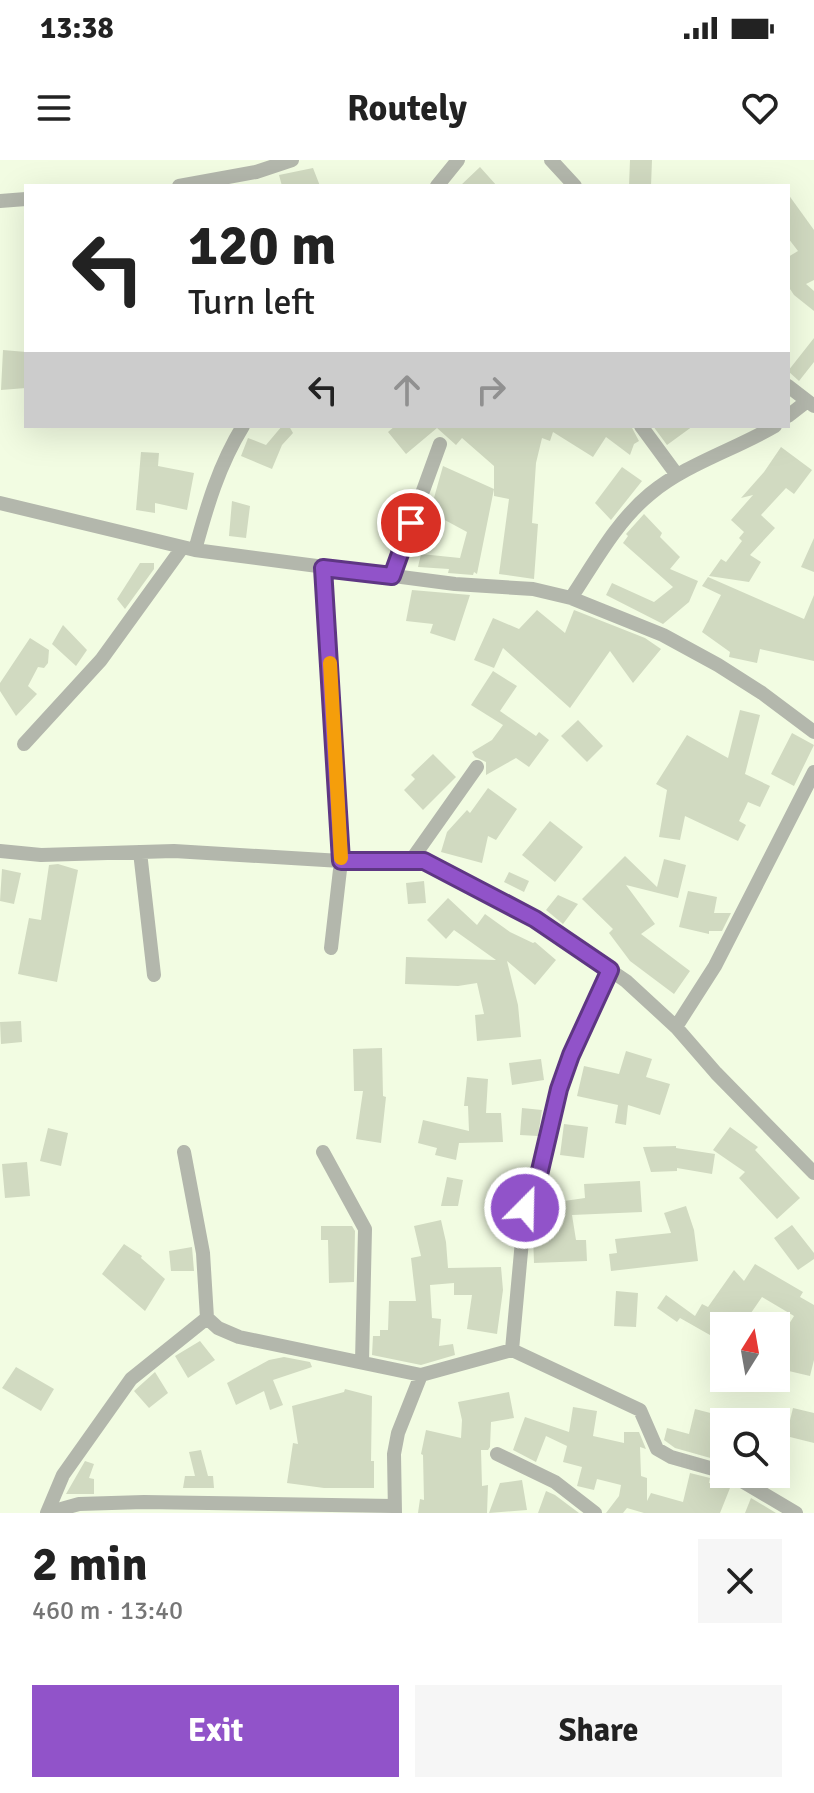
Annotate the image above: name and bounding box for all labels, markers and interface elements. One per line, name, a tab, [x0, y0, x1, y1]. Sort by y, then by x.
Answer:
text: 13:38	[40, 10, 114, 47]
icon: menu	[32, 86, 76, 130]
text: Routely	[347, 86, 467, 131]
icon: heart	[738, 86, 782, 130]
text: 120 m	[188, 211, 336, 280]
icon: left	[56, 216, 160, 320]
text: Turn left	[188, 280, 315, 325]
icon: left	[301, 368, 345, 412]
icon: ahead	[385, 368, 429, 412]
icon: right	[469, 368, 513, 412]
pin	[377, 489, 445, 557]
icon: arrive	[389, 501, 433, 545]
position arrow	[483, 1166, 567, 1250]
north arrow	[710, 1312, 790, 1392]
map controls	[710, 1312, 790, 1488]
button: search	[710, 1408, 790, 1488]
text: 2 min	[32, 1535, 148, 1594]
button: close	[698, 1539, 782, 1623]
text: 460 m · 13:40	[32, 1595, 183, 1627]
button: Exit	[32, 1685, 399, 1777]
button: Share	[415, 1685, 782, 1777]

